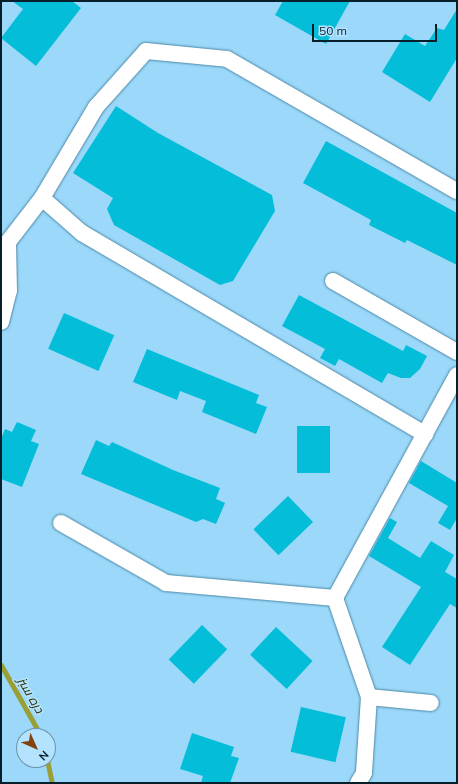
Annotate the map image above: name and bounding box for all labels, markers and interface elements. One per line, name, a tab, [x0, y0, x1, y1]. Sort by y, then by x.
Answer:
scale bar	[314, 16, 439, 42]
text: 50 m	[319, 23, 347, 38]
water label: دره سبز	[14, 674, 48, 716]
north arrow	[16, 728, 56, 768]
text: N	[36, 748, 52, 764]

